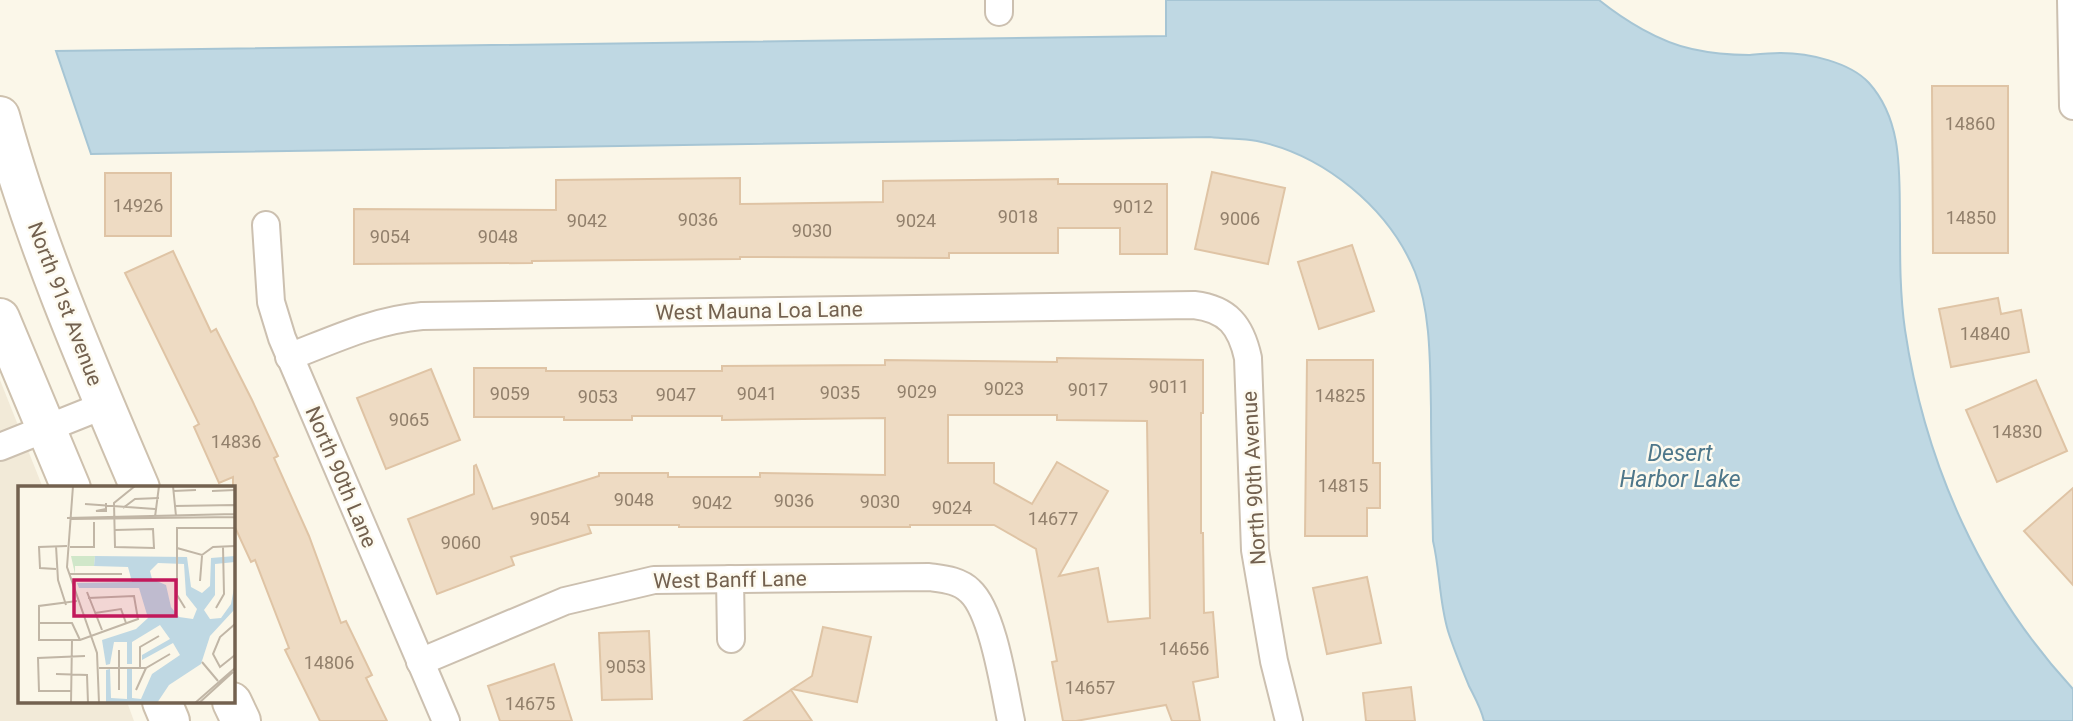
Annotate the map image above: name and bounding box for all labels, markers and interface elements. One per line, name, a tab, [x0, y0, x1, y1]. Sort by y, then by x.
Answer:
house number: 14860	[1945, 113, 1995, 134]
house number: 14926	[113, 195, 163, 216]
house number: 9012	[1113, 196, 1153, 217]
house number: 9018	[998, 206, 1038, 227]
house number: 14850	[1946, 207, 1996, 228]
house number: 9006	[1220, 208, 1260, 229]
house number: 9036	[678, 209, 718, 230]
house number: 9042	[567, 210, 607, 231]
house number: 9024	[896, 210, 936, 231]
street label: North 91st Avenue	[23, 219, 107, 389]
house number: 9030	[792, 220, 832, 241]
house number: 9054	[370, 226, 410, 247]
house number: 9048	[478, 226, 518, 247]
street label: West Mauna Loa Lane	[655, 297, 863, 325]
house number: 14840	[1960, 323, 2010, 344]
house number: 9011	[1149, 376, 1189, 397]
house number: 9023	[984, 378, 1024, 399]
house number: 9017	[1068, 379, 1108, 400]
house number: 9029	[897, 381, 937, 402]
house number: 9035	[820, 382, 860, 403]
house number: 9059	[490, 383, 530, 404]
house number: 9041	[737, 383, 777, 404]
house number: 9047	[656, 384, 696, 405]
house number: 14825	[1315, 385, 1365, 406]
house number: 9053	[578, 386, 618, 407]
street label: North 90th Avenue	[1237, 390, 1271, 566]
street label: North 90th Lane	[300, 403, 382, 551]
house number: 9065	[389, 409, 429, 430]
house number: 14830	[1992, 421, 2042, 442]
house number: 14836	[211, 431, 261, 452]
water label: Desert Harbor Lake	[1619, 440, 1741, 493]
house number: 14815	[1318, 475, 1368, 496]
inset map	[18, 486, 234, 704]
house number: 9048	[614, 489, 654, 510]
house number: 9036	[774, 490, 814, 511]
house number: 9030	[860, 491, 900, 512]
house number: 9042	[692, 492, 732, 513]
house number: 9024	[932, 497, 972, 518]
house number: 9054	[530, 508, 570, 529]
house number: 14677	[1028, 508, 1078, 529]
house number: 9060	[441, 532, 481, 553]
street label: West Banff Lane	[653, 567, 807, 593]
house number: 14656	[1159, 638, 1209, 659]
house number: 14806	[304, 652, 354, 673]
house number: 9053	[606, 656, 646, 677]
house number: 14657	[1065, 677, 1115, 698]
house number: 14675	[505, 693, 555, 714]

